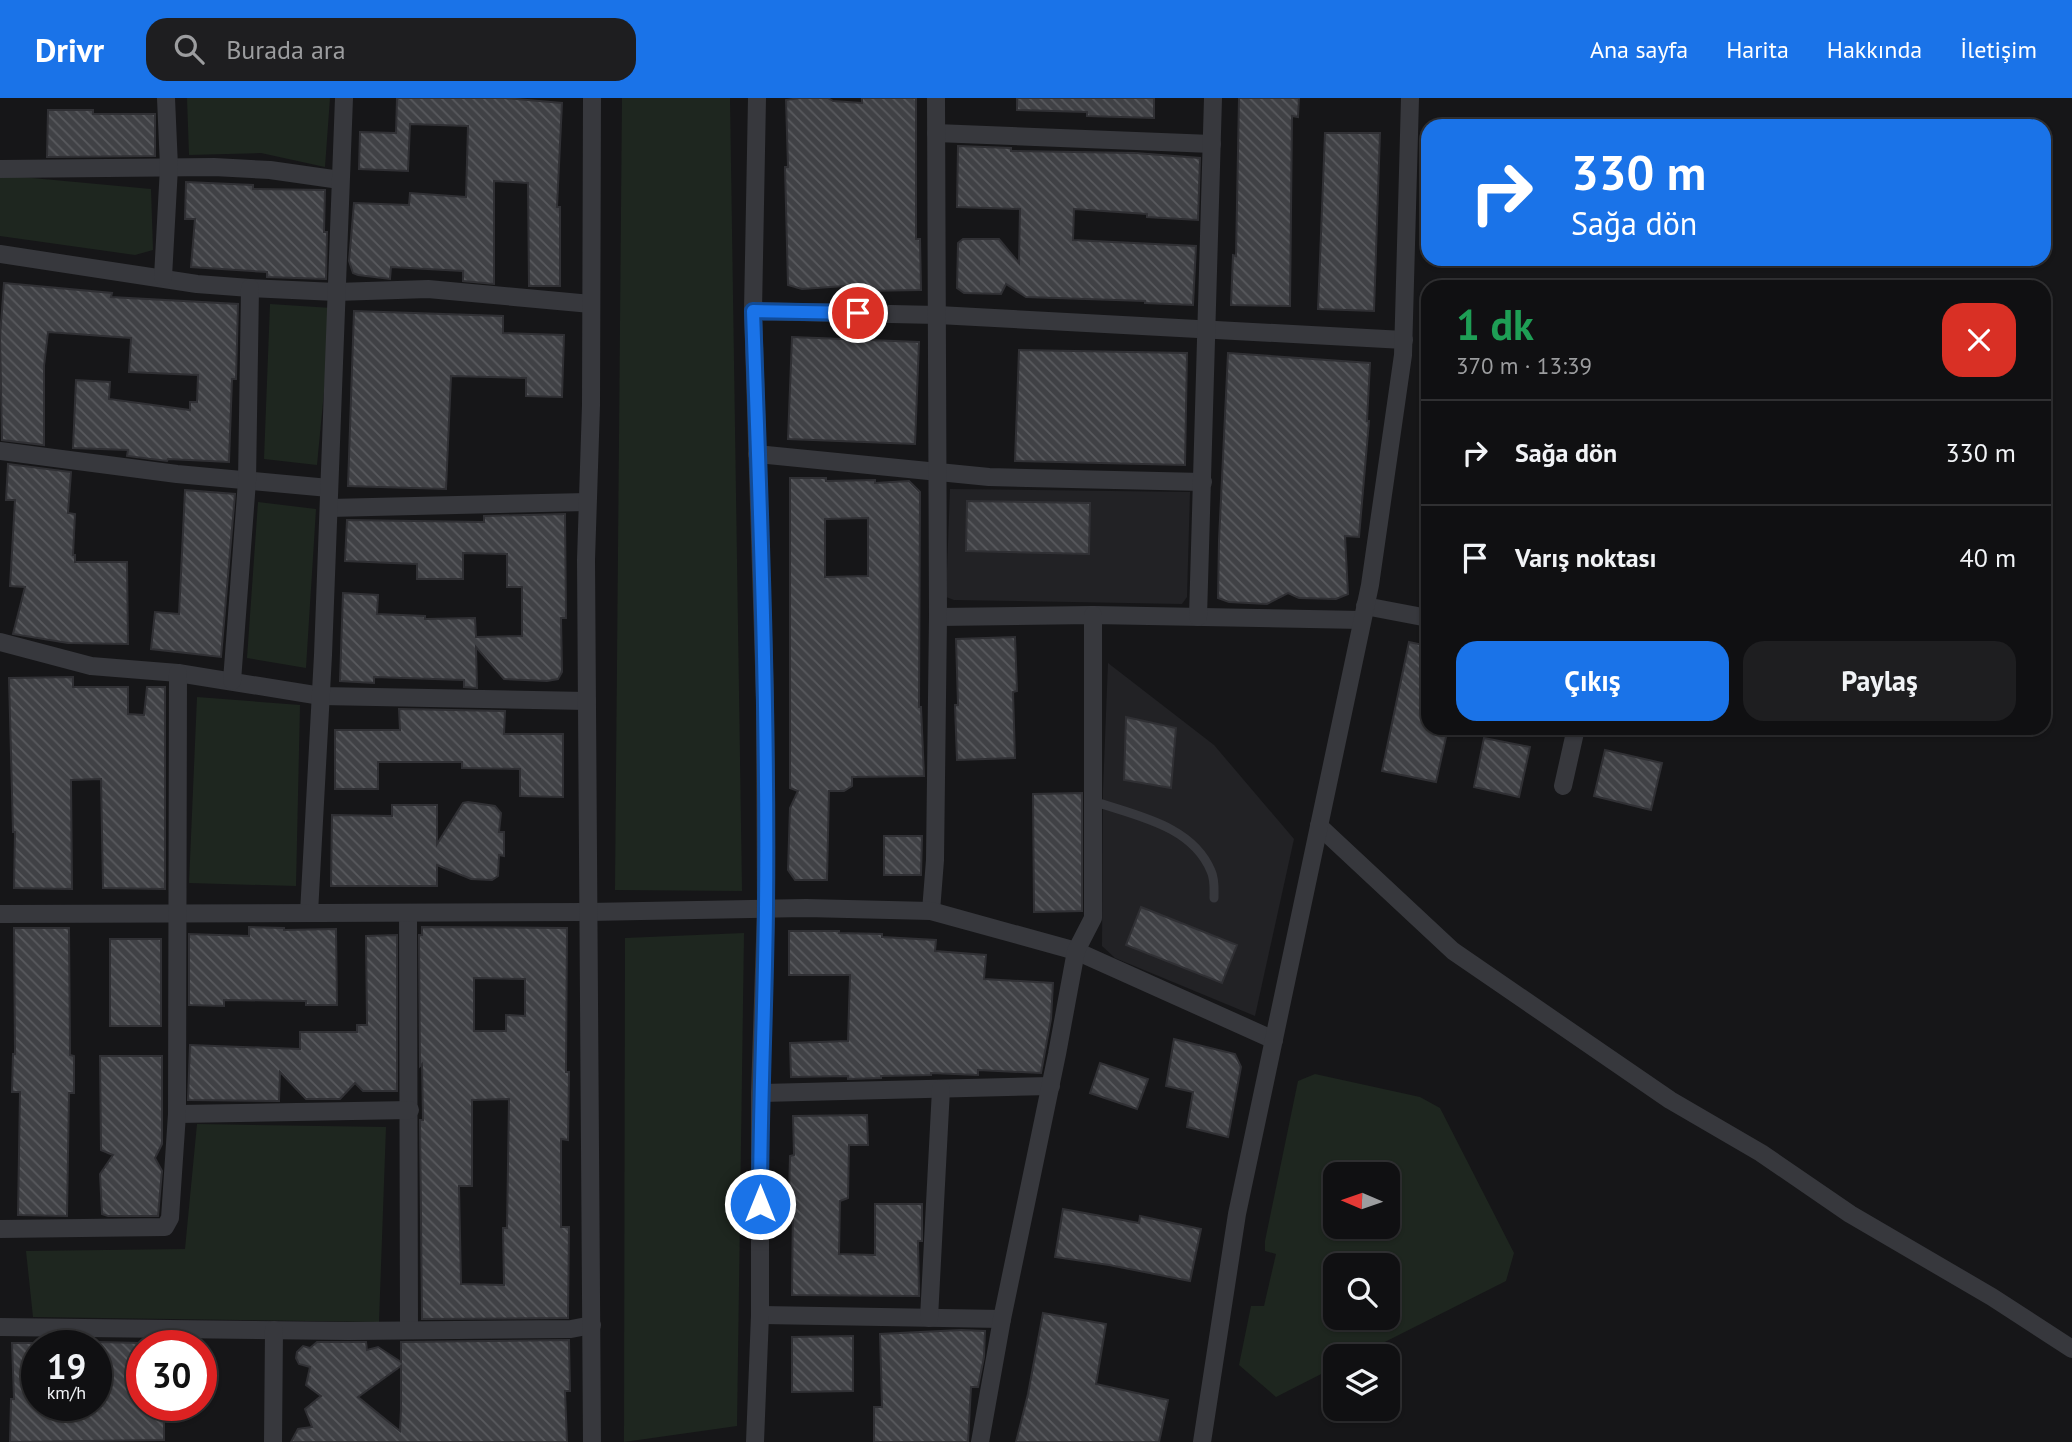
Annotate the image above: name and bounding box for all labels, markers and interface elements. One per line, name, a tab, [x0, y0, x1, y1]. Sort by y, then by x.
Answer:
search box	[146, 18, 636, 81]
text: Drivr	[35, 28, 104, 71]
icon: search	[170, 30, 208, 68]
text: Burada ara	[226, 33, 346, 66]
text: Ana sayfa	[1590, 34, 1688, 65]
text: Harita	[1726, 34, 1789, 65]
text: Hakkında	[1827, 34, 1922, 65]
text: İletişim	[1960, 34, 2037, 65]
text: 330 m	[1571, 140, 1706, 204]
icon: right	[1456, 147, 1547, 238]
text: Sağa dön	[1571, 202, 1697, 244]
pin	[828, 283, 888, 343]
icon: arrive	[839, 294, 877, 332]
text: 1 dk	[1456, 297, 1534, 352]
button: close	[1942, 303, 2016, 377]
text: 370 m · 13:39	[1456, 351, 1592, 380]
icon: right	[1456, 434, 1494, 472]
text: Sağa dön	[1515, 436, 1617, 469]
text: 330 m	[1945, 436, 2016, 469]
icon: arrive	[1456, 539, 1494, 577]
text: Varış noktası	[1515, 541, 1657, 574]
text: 40 m	[1960, 541, 2016, 574]
button: Çıkış	[1456, 641, 1729, 721]
button: Paylaş	[1743, 641, 2016, 721]
north arrow	[1323, 1162, 1400, 1239]
map controls	[1323, 1162, 1400, 1421]
position arrow	[723, 1167, 797, 1241]
button: search	[1323, 1253, 1400, 1330]
speed limit sign: 30	[126, 1330, 217, 1421]
text: 19	[47, 1343, 86, 1389]
button: layers	[1323, 1344, 1400, 1421]
text: km/h	[47, 1381, 86, 1404]

